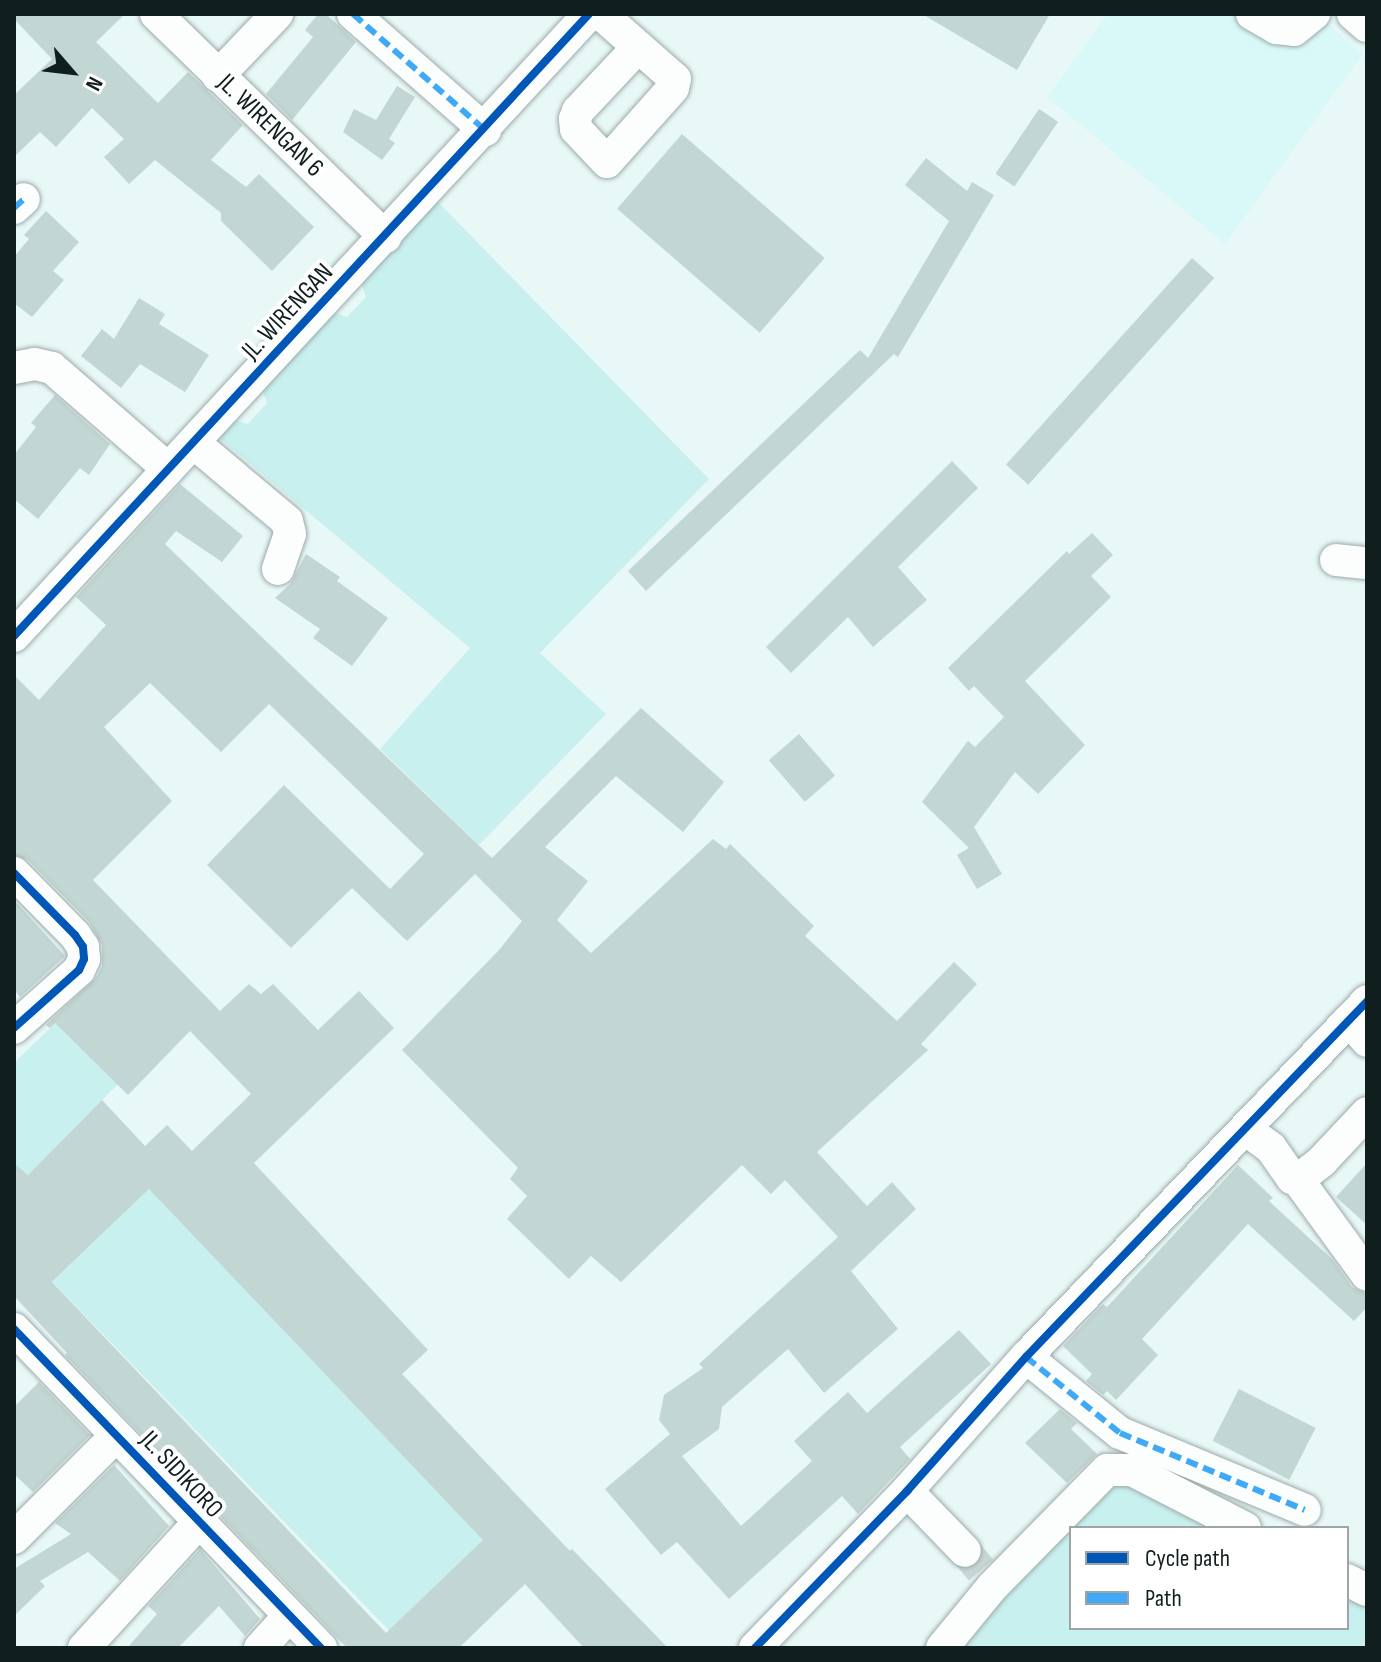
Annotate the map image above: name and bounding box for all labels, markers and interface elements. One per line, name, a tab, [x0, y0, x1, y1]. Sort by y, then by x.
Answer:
north arrow	[32, 32, 112, 112]
street label: JL. WIRENGAN 6	[211, 68, 329, 184]
text: N	[79, 72, 108, 95]
street label: JL. WIRENGAN	[236, 258, 340, 366]
street label: JL. SIDIKORO	[133, 1425, 229, 1525]
legend	[1069, 1526, 1349, 1630]
text: Cycle path	[1145, 1544, 1230, 1573]
text: Path	[1145, 1584, 1182, 1613]

